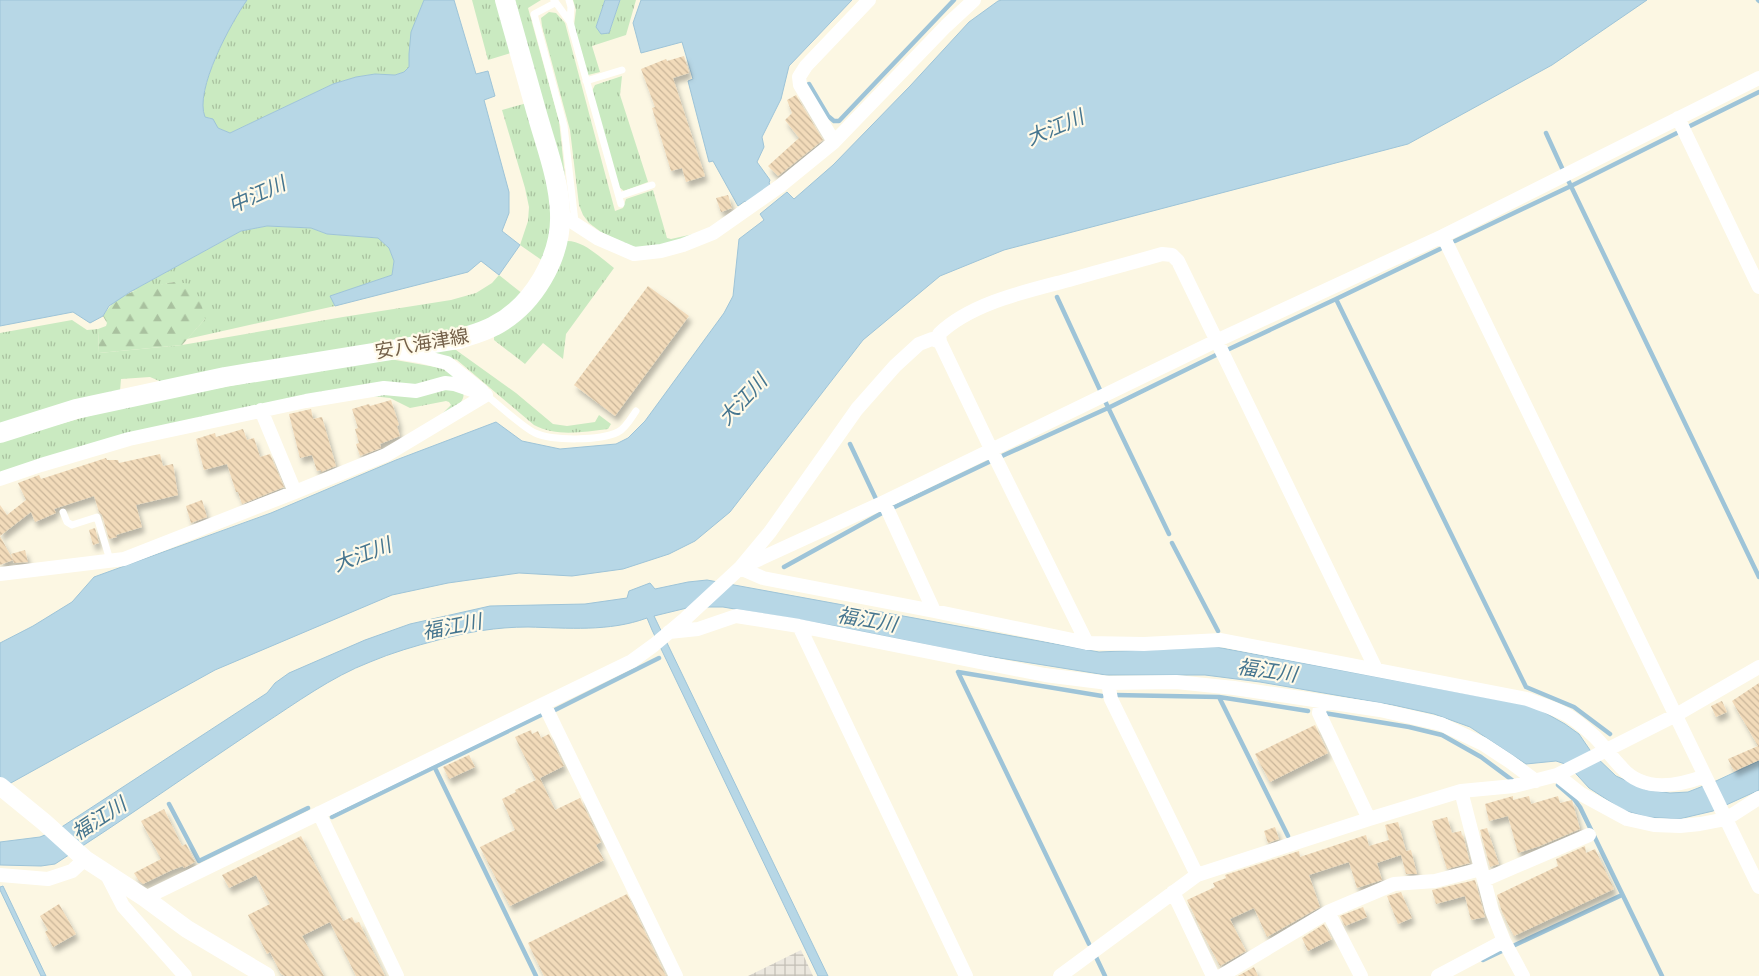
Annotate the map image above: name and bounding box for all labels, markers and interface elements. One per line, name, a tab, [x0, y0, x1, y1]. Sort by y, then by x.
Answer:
water label: 大江川	[1023, 104, 1089, 151]
water label: 中江川	[225, 171, 291, 219]
street label: 安八海津線	[373, 324, 471, 364]
water label: 大江川	[713, 368, 774, 430]
water label: 大江川	[330, 532, 396, 577]
water label: 福江川	[835, 602, 901, 638]
water label: 福江川	[420, 609, 486, 645]
water label: 福江川	[1236, 654, 1300, 688]
water label: 福江川	[67, 791, 133, 846]

